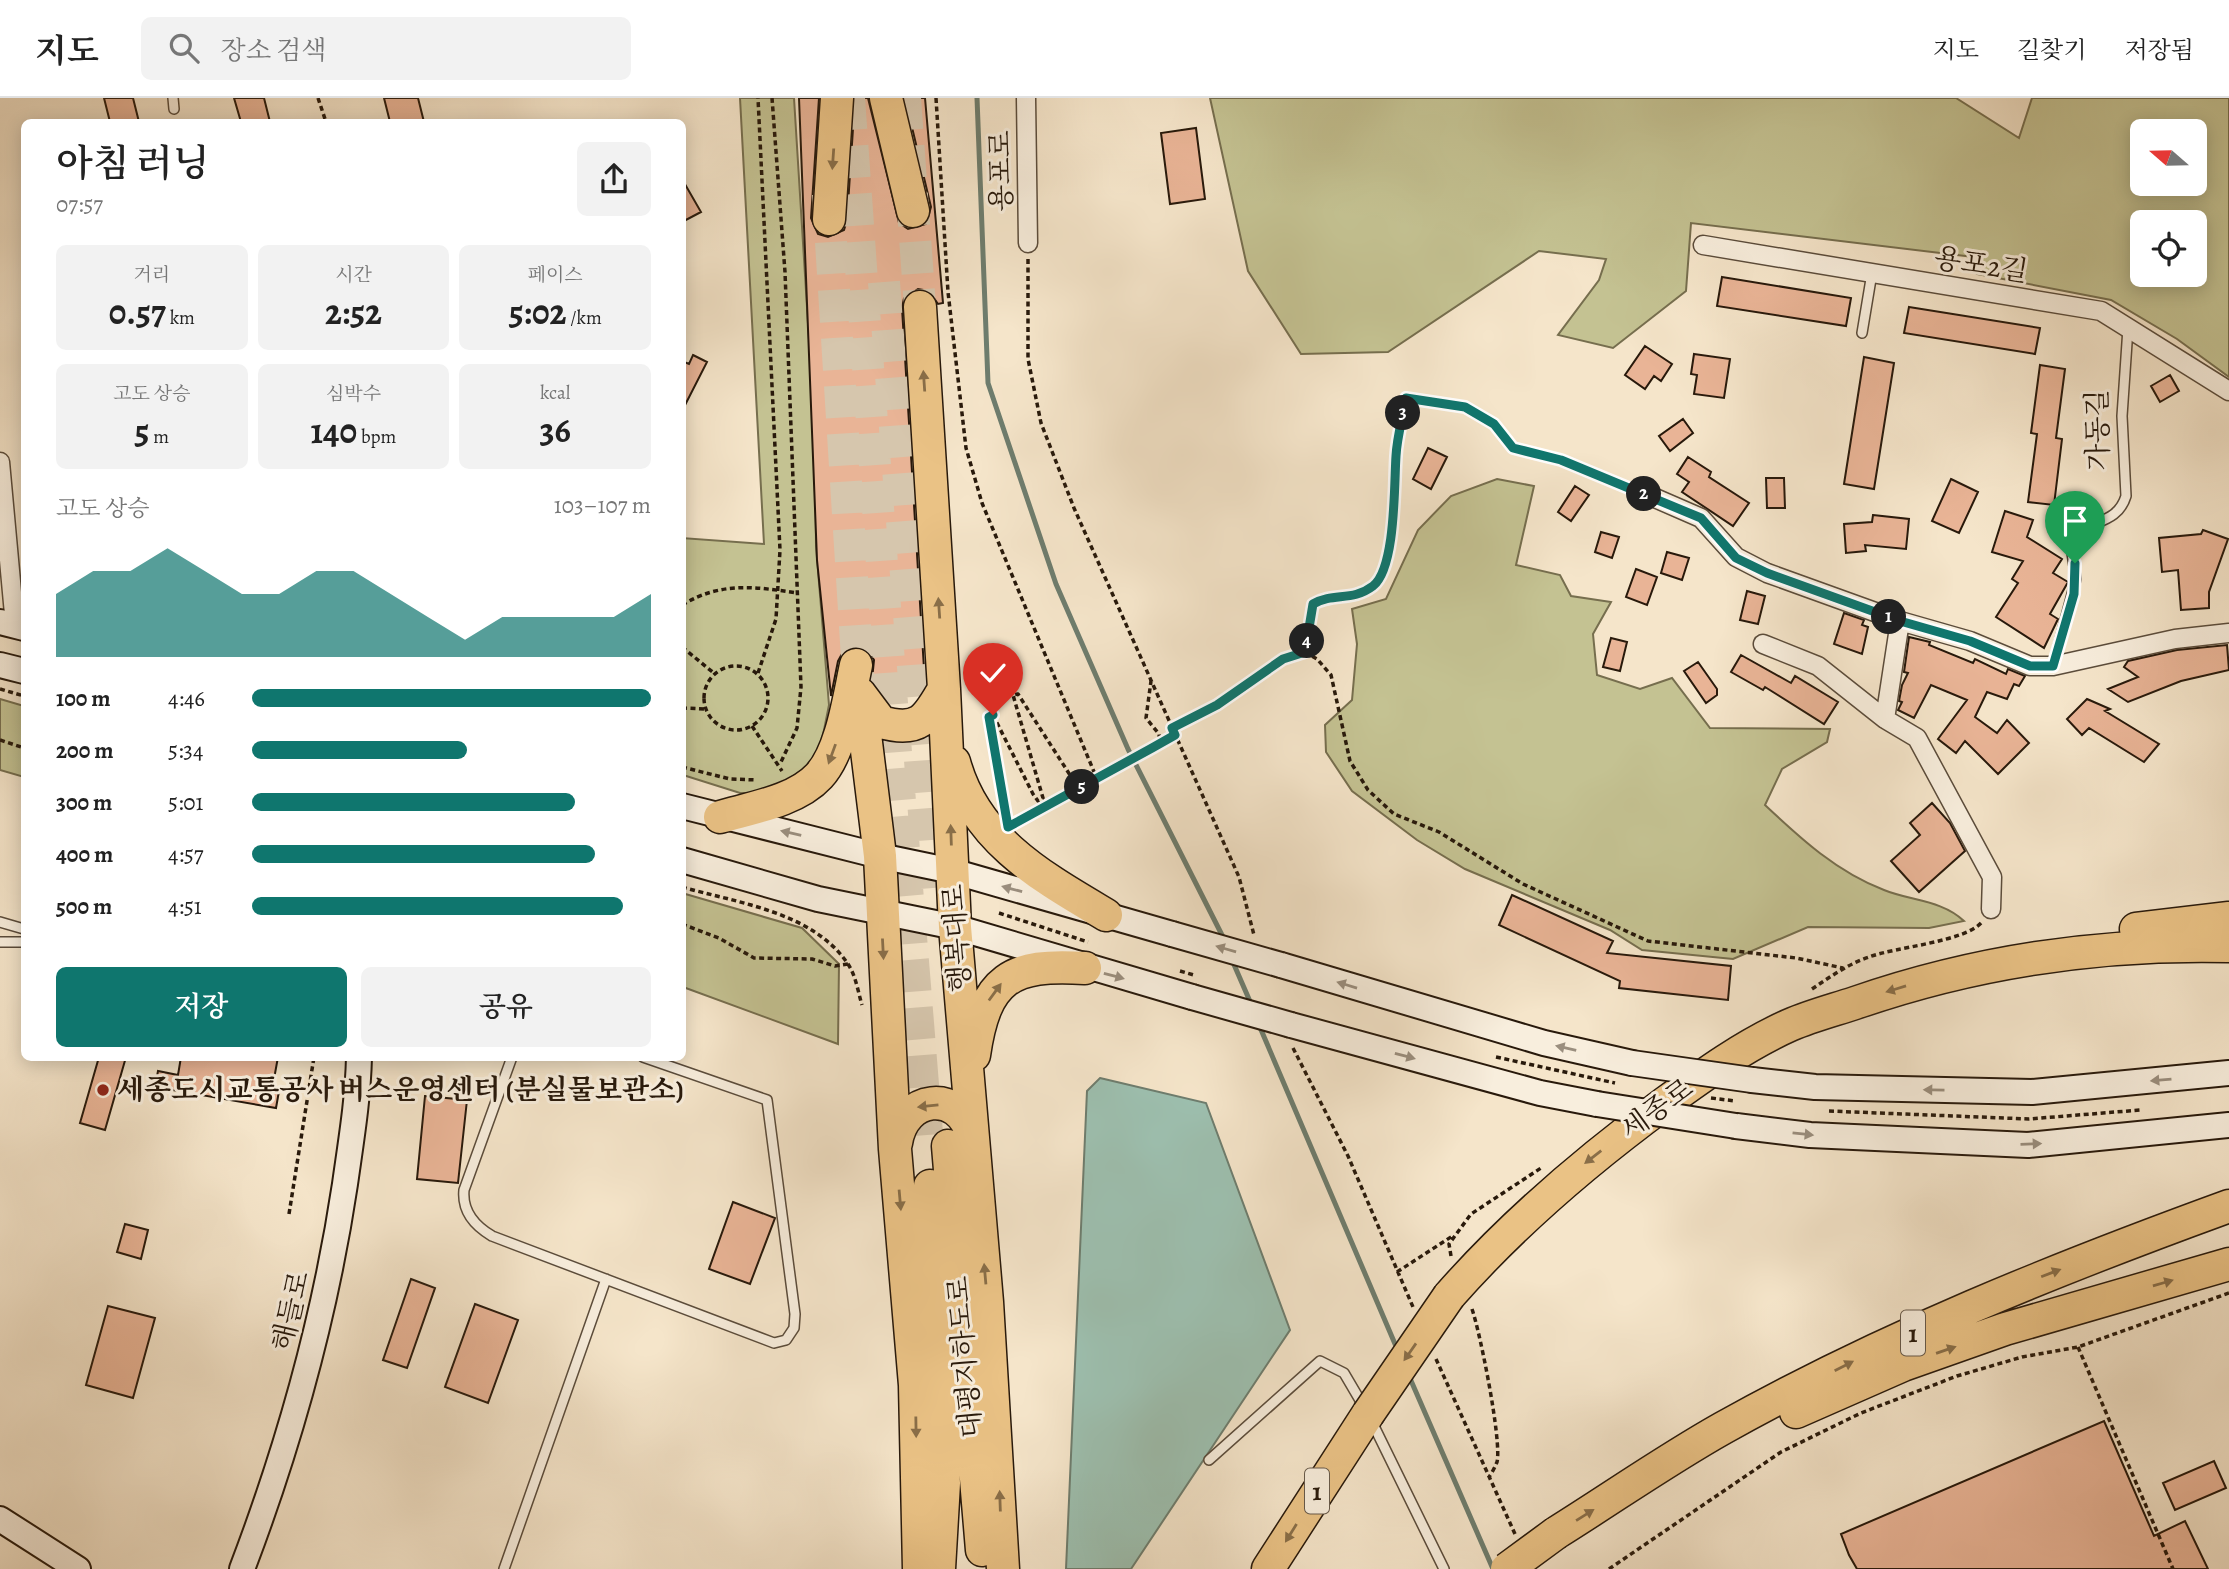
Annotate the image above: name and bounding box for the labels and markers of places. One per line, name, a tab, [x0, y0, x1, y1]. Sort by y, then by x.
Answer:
pin: 3	[1386, 396, 1420, 430]
pin: 2	[1626, 476, 1662, 512]
pin	[2045, 491, 2105, 563]
pin: 1	[1871, 600, 1906, 634]
pin: 4	[1290, 624, 1324, 658]
pin	[963, 643, 1023, 715]
pin: 5	[1064, 770, 1100, 804]
place label: 세종도시교통공사 버스운영센터 (분실물보관소)	[117, 1071, 684, 1109]
marker: 세종도시교통공사 버스운영센터 (분실물보관소)	[95, 1082, 111, 1098]

